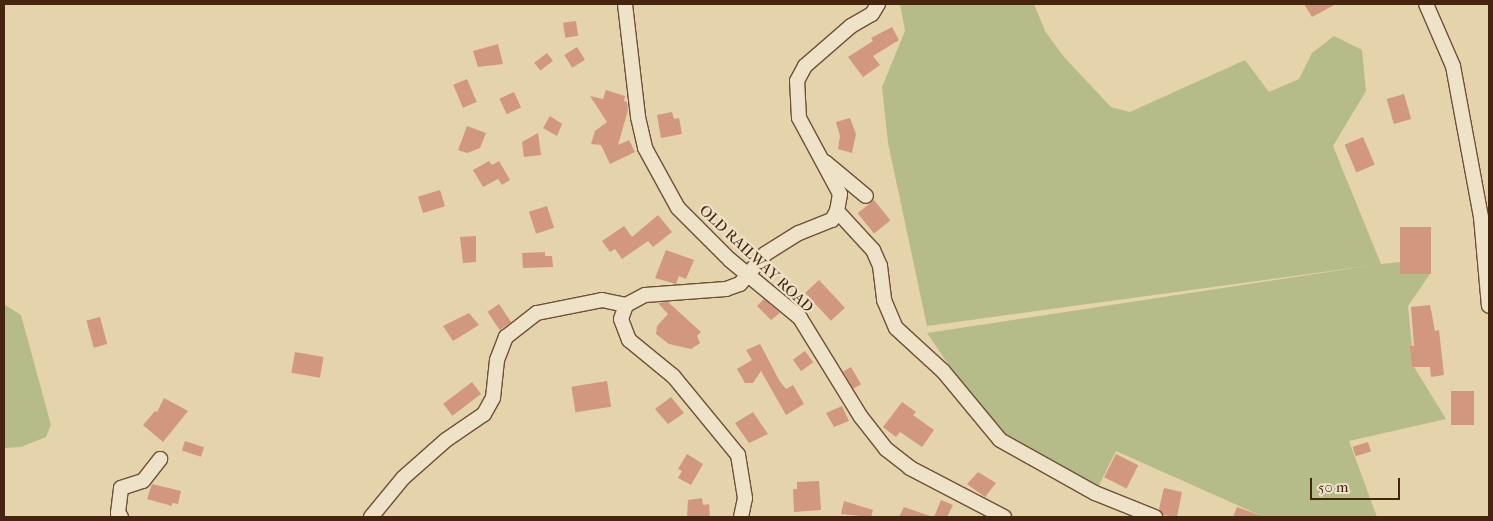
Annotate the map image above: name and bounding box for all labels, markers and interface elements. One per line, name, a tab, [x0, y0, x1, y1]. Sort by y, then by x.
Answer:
street label: OLD RAILWAY ROAD	[695, 201, 817, 317]
scale bar	[1313, 468, 1403, 500]
text: 50 m	[1318, 478, 1348, 496]

